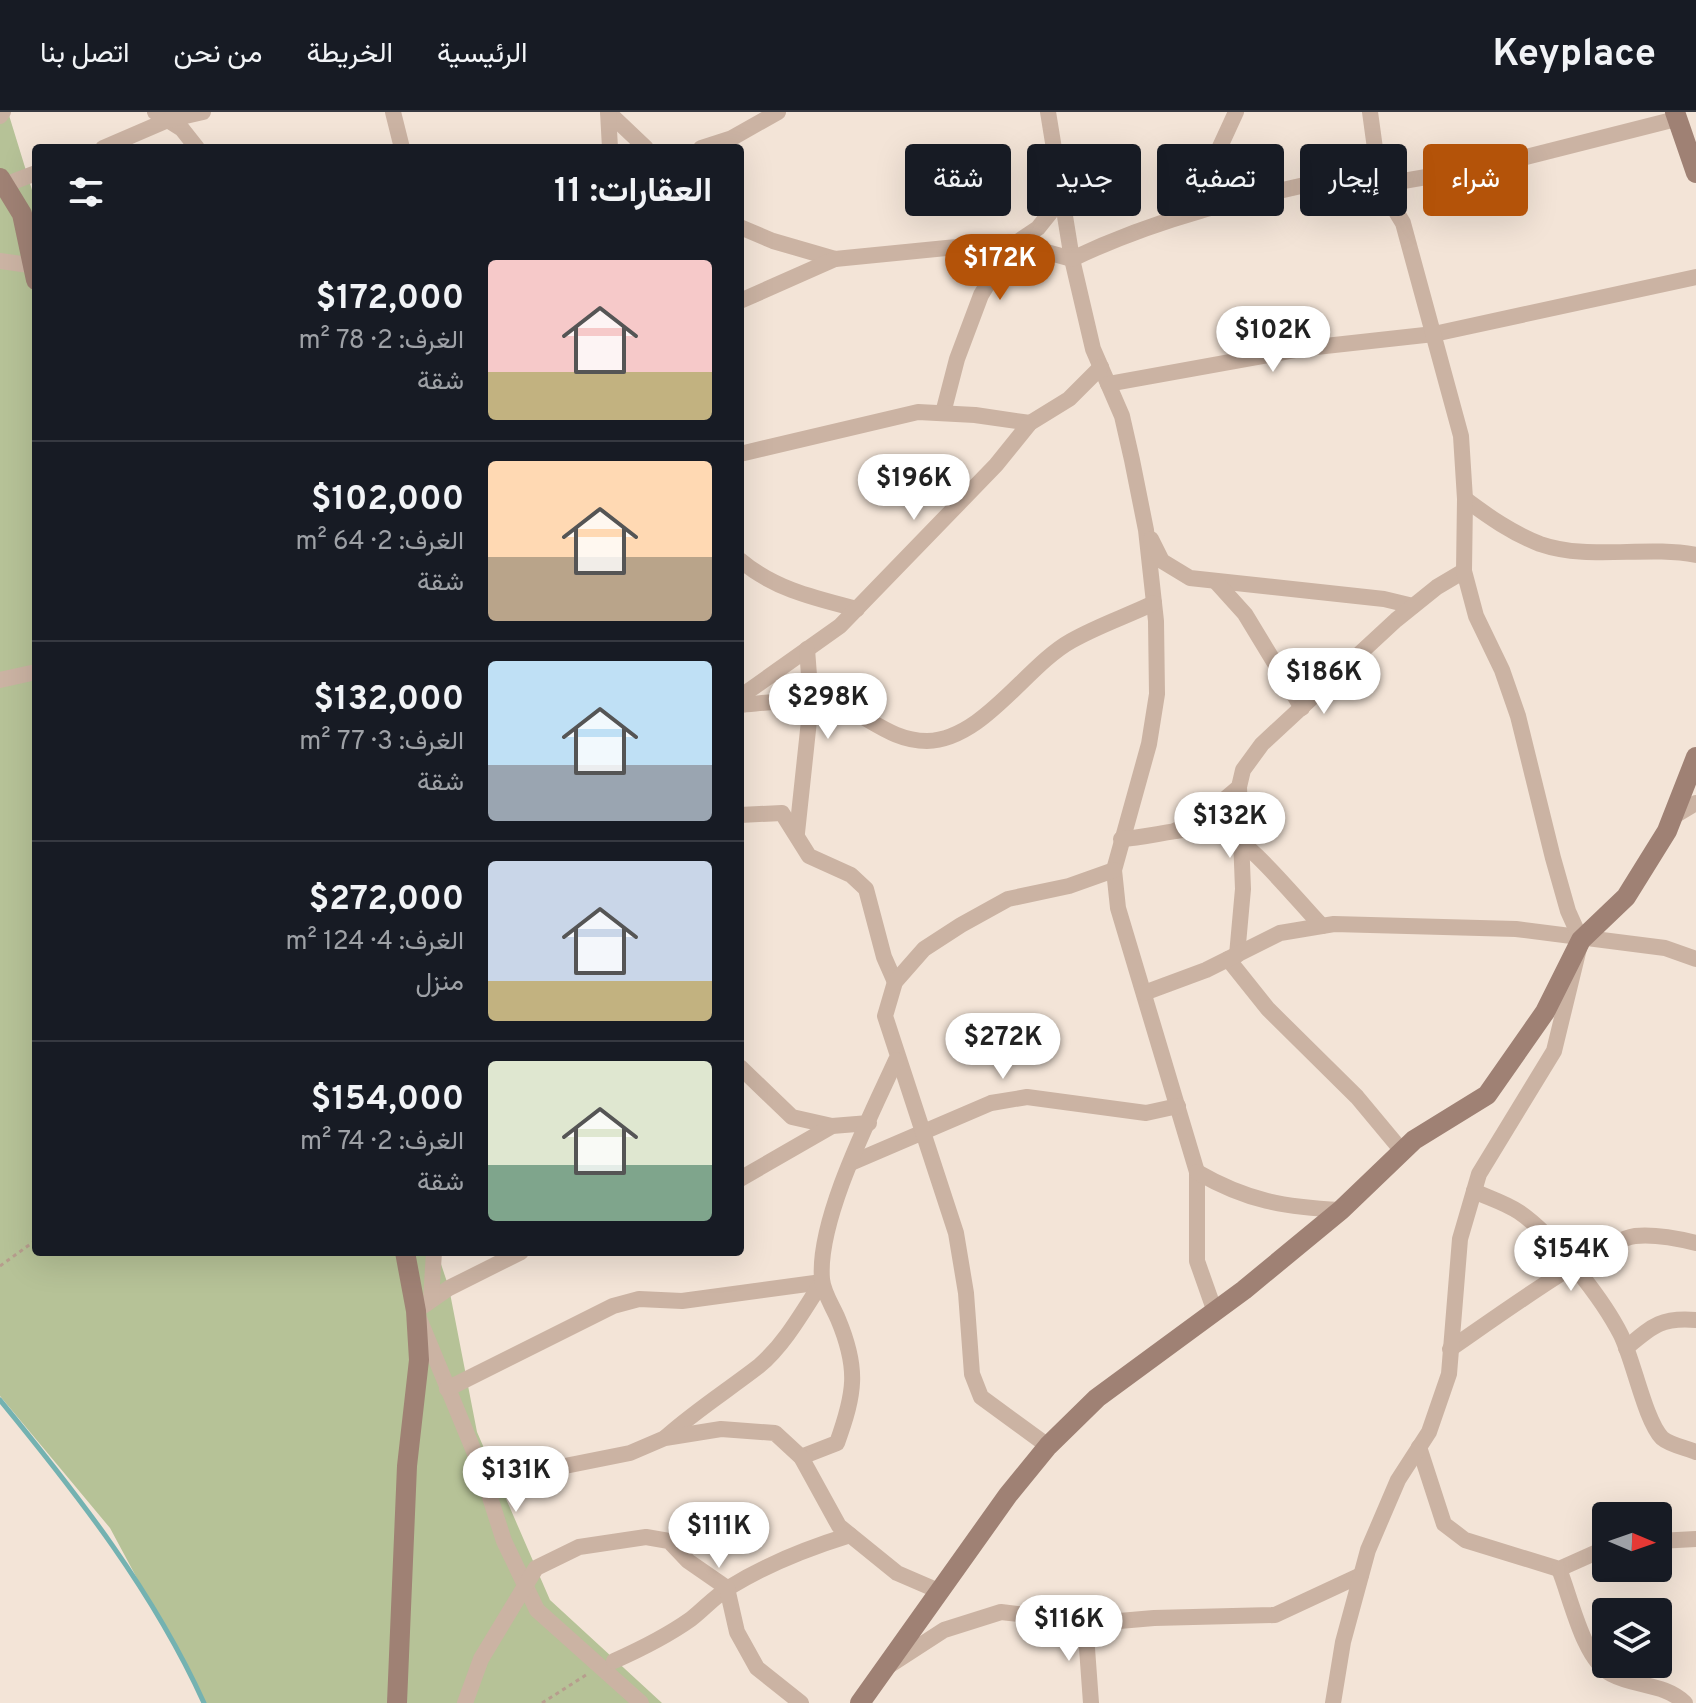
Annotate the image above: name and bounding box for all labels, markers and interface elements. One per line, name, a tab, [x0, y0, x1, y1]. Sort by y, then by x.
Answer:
text: Keyplace	[1493, 31, 1656, 80]
text: اتصل بنا	[40, 37, 130, 73]
text: من نحن	[174, 37, 262, 73]
text: الخريطة	[306, 37, 393, 73]
text: الرئيسية	[437, 37, 528, 73]
chip: شقة	[905, 144, 1011, 216]
chip: جديد	[1027, 144, 1141, 216]
chip: تصفية	[1157, 144, 1284, 216]
chip: إيجار	[1300, 144, 1407, 216]
chip: شراء	[1423, 144, 1528, 216]
icon: filters	[64, 170, 108, 214]
text: العقارات: 11	[554, 171, 712, 214]
pin: $172K	[944, 234, 1056, 302]
text: $172K	[963, 243, 1037, 276]
text: $172,000	[316, 278, 464, 321]
icon: home	[552, 292, 648, 388]
pin: $102K	[1217, 306, 1329, 374]
text: $102K	[1234, 315, 1312, 348]
text: الغرف: 2 · 78 m²	[298, 325, 464, 358]
text: شقة	[417, 366, 464, 399]
pin: $196K	[858, 454, 970, 522]
text: $196K	[876, 463, 952, 496]
text: $102,000	[311, 479, 464, 522]
icon: home	[552, 493, 648, 589]
text: الغرف: 2 · 64 m²	[295, 526, 464, 559]
text: شقة	[417, 567, 464, 600]
pin: $186K	[1268, 648, 1380, 716]
text: $186K	[1286, 657, 1362, 690]
pin: $298K	[772, 673, 884, 741]
text: $132,000	[314, 679, 464, 722]
text: $298K	[787, 682, 869, 715]
icon: home	[552, 693, 648, 789]
text: الغرف: 3 · 77 m²	[299, 726, 464, 759]
text: شقة	[417, 767, 464, 800]
pin: $132K	[1174, 792, 1286, 860]
text: $132K	[1192, 801, 1268, 834]
text: $272,000	[309, 879, 464, 922]
icon: home	[552, 893, 648, 989]
text: الغرف: 4 · 124 m²	[285, 926, 464, 959]
text: منزل	[415, 967, 464, 1000]
pin: $272K	[947, 1013, 1059, 1081]
text: $272K	[963, 1022, 1043, 1055]
text: $154,000	[311, 1079, 464, 1122]
icon: home	[552, 1093, 648, 1189]
text: الغرف: 2 · 74 m²	[300, 1126, 464, 1159]
text: شقة	[417, 1167, 464, 1200]
pin: $154K	[1515, 1225, 1627, 1293]
text: $154K	[1532, 1234, 1610, 1267]
pin: $131K	[460, 1446, 572, 1514]
text: $131K	[481, 1455, 551, 1488]
pin: $111K	[663, 1502, 775, 1570]
north arrow	[1592, 1502, 1672, 1582]
map controls	[1592, 1502, 1672, 1678]
text: $111K	[686, 1511, 752, 1544]
pin: $116K	[1013, 1595, 1125, 1663]
button: layers	[1592, 1598, 1672, 1678]
text: $116K	[1034, 1604, 1104, 1637]

